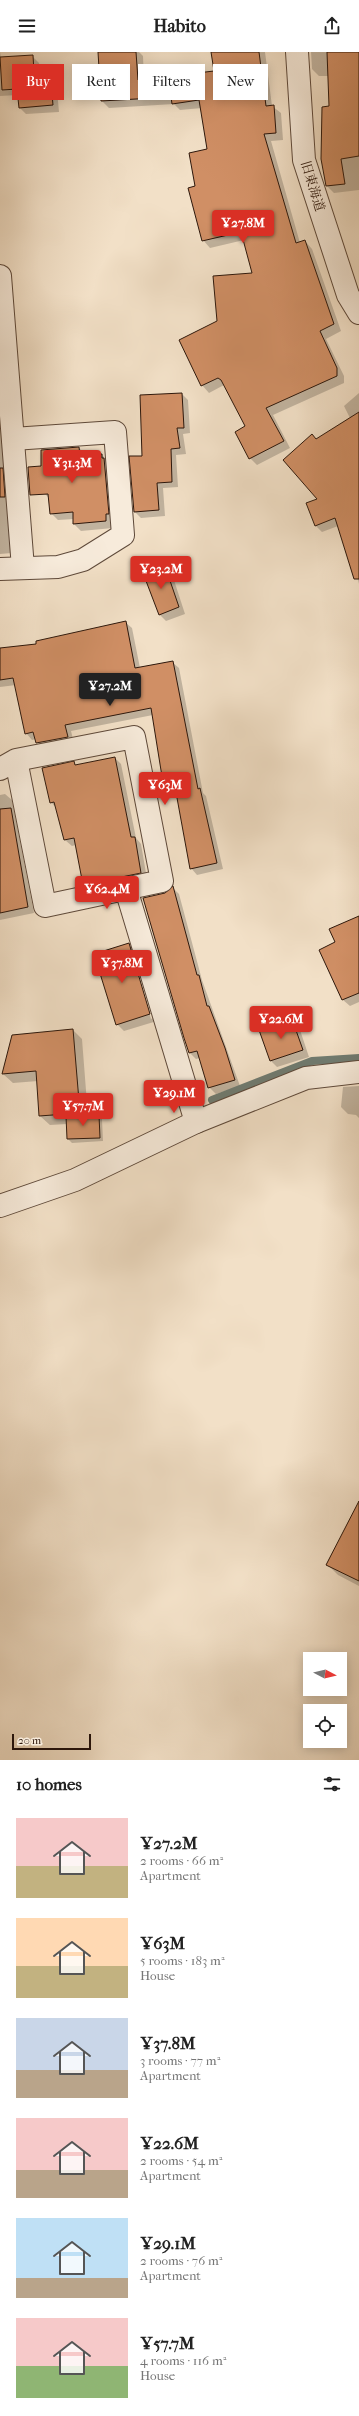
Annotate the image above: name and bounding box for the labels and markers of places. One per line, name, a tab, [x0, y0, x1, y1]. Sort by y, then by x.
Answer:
pin: ¥27.8M	[210, 210, 276, 244]
pin: ¥31.3M	[39, 450, 105, 484]
pin: ¥23.2M	[128, 556, 194, 590]
pin: ¥27.2M	[77, 673, 143, 707]
pin: ¥63M	[141, 772, 189, 806]
pin: ¥62.4M	[74, 876, 140, 910]
pin: ¥37.8M	[89, 950, 155, 984]
pin: ¥22.6M	[248, 1006, 314, 1040]
pin: ¥29.1M	[141, 1080, 207, 1114]
pin: ¥57.7M	[50, 1093, 116, 1127]

